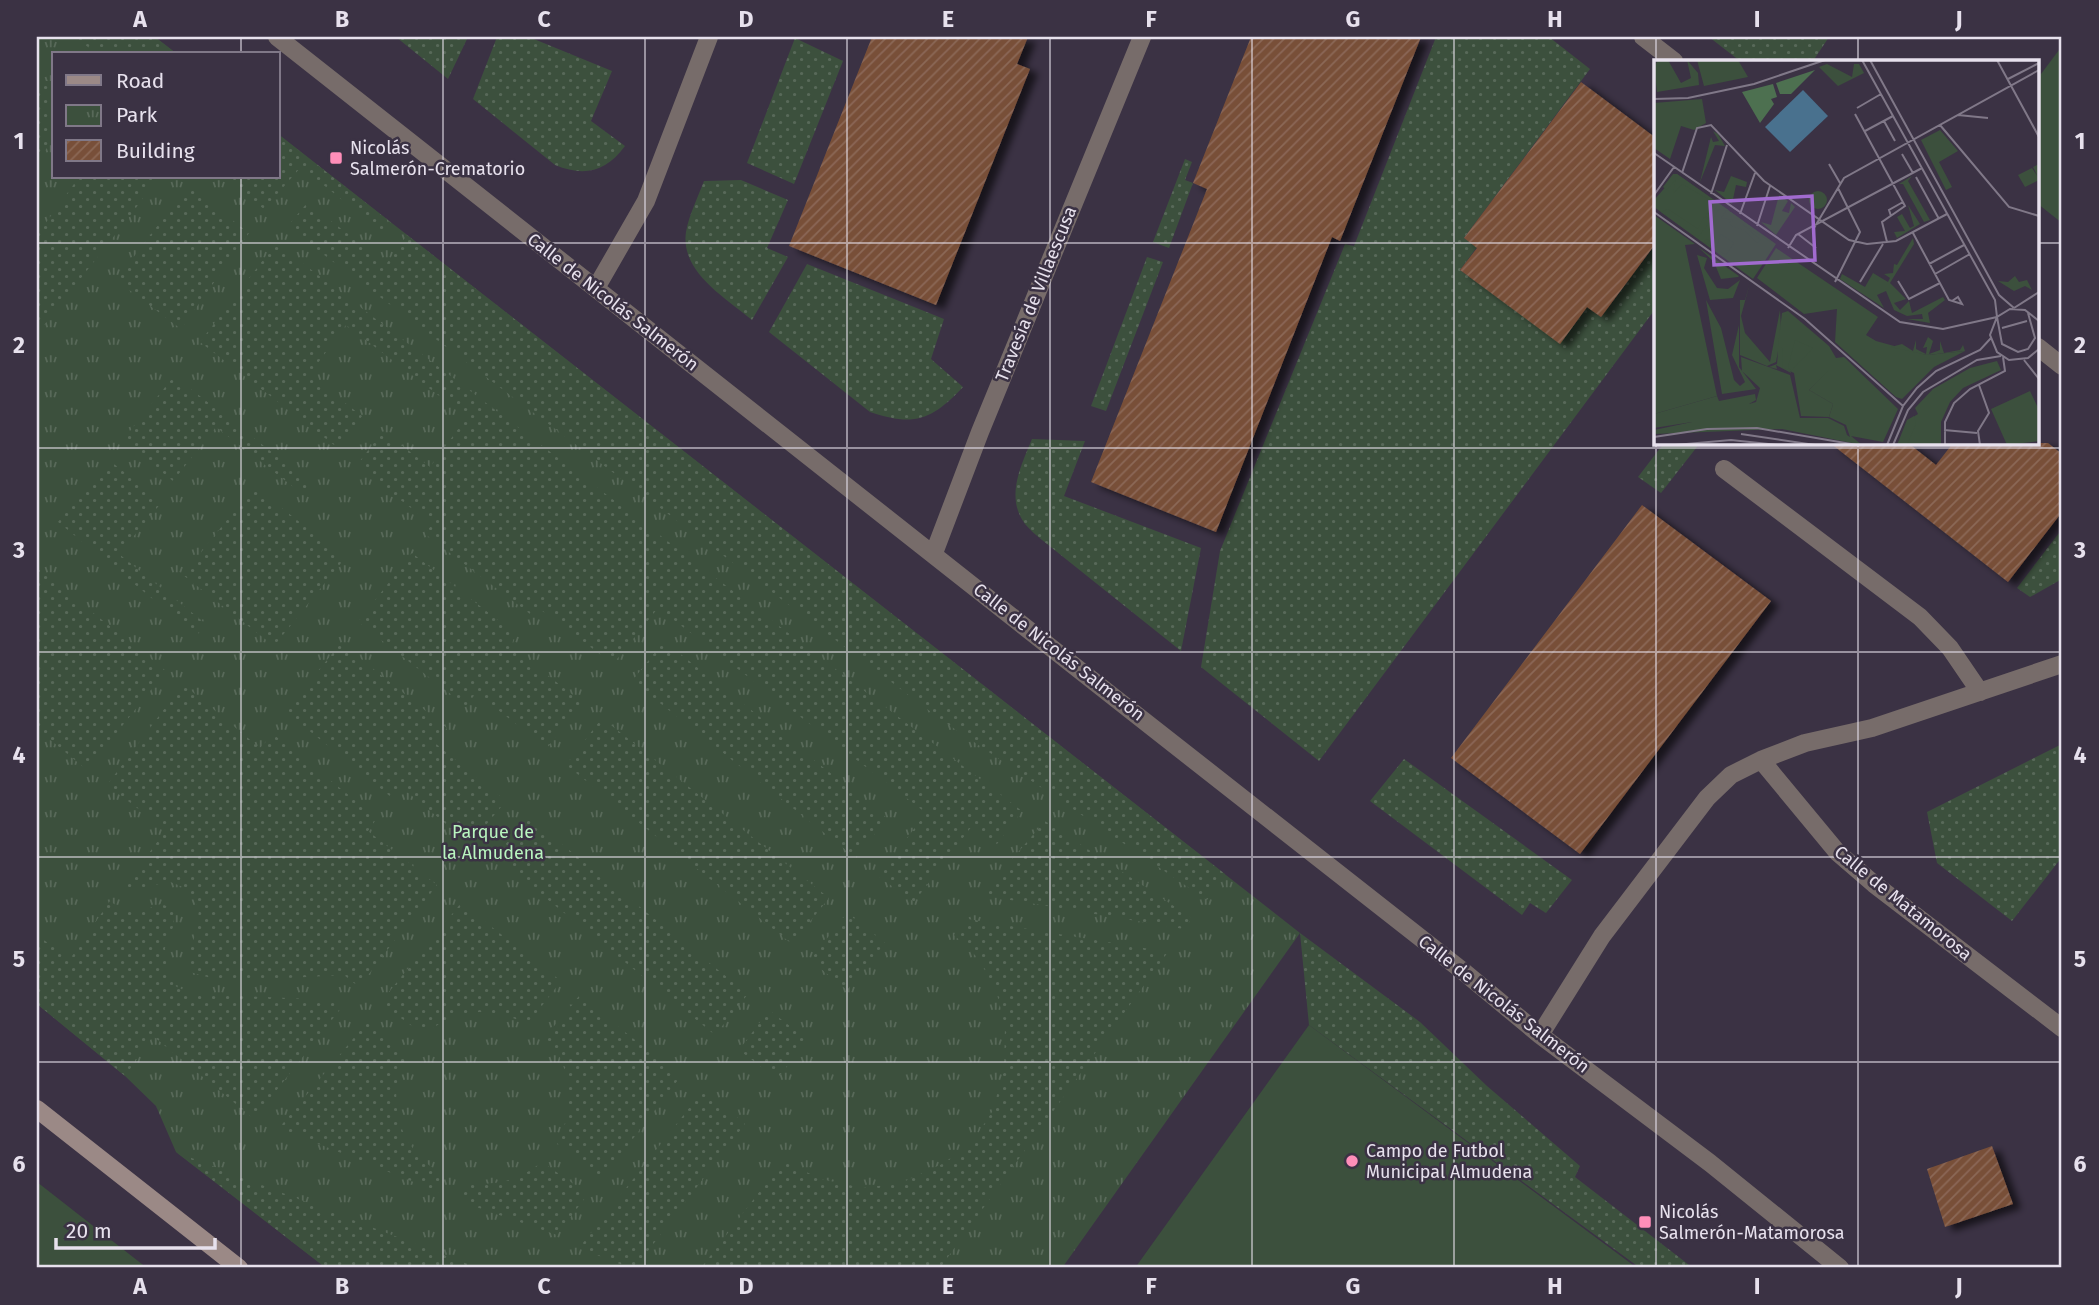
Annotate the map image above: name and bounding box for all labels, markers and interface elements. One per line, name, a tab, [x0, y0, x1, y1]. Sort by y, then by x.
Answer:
text: A	[132, 5, 147, 33]
text: B	[335, 5, 349, 33]
text: C	[537, 5, 551, 33]
text: D	[739, 5, 754, 33]
text: E	[942, 5, 954, 33]
text: F	[1145, 5, 1157, 33]
text: G	[1346, 5, 1360, 33]
text: H	[1547, 5, 1563, 33]
text: I	[1754, 5, 1760, 33]
text: J	[1954, 5, 1963, 33]
legend	[52, 52, 280, 178]
inset map	[1654, 60, 2039, 444]
text: Road	[116, 68, 164, 94]
text: Park	[116, 102, 158, 128]
text: 1	[14, 127, 24, 155]
text: 1	[2075, 127, 2085, 155]
place label: Nicolás Salmerón-Crematorio	[350, 137, 525, 180]
text: Building	[116, 138, 195, 164]
marker: Nicolás Salmerón-Crematorio	[328, 150, 344, 166]
street label: Travesía de Villaescusa	[991, 203, 1081, 385]
street label: Calle de Nicolás Salmerón	[523, 228, 703, 376]
text: 2	[13, 331, 25, 359]
text: 2	[2074, 331, 2086, 359]
text: 3	[12, 536, 25, 564]
text: 3	[2073, 536, 2086, 564]
street label: Calle de Nicolás Salmerón	[969, 578, 1149, 726]
text: 4	[13, 741, 26, 769]
text: 4	[2074, 741, 2087, 769]
park label: Parque de la Almudena	[442, 821, 544, 864]
street label: Calle de Matamorosa	[1830, 841, 1976, 965]
street label: Calle de Nicolás Salmerón	[1414, 930, 1594, 1078]
text: 5	[13, 945, 25, 973]
text: 5	[2074, 945, 2086, 973]
place label: Campo de Futbol Municipal Almudena	[1366, 1140, 1532, 1183]
text: 6	[13, 1150, 26, 1178]
text: 6	[2074, 1150, 2087, 1178]
marker: Campo de Futbol Municipal Almudena	[1344, 1153, 1360, 1169]
place label: Nicolás Salmerón-Matamorosa	[1659, 1201, 1845, 1244]
scale bar	[56, 1207, 215, 1251]
marker: Nicolás Salmerón-Matamorosa	[1637, 1214, 1653, 1230]
text: 20 m	[66, 1218, 112, 1244]
text: A	[132, 1272, 147, 1300]
text: B	[335, 1272, 349, 1300]
text: C	[537, 1272, 551, 1300]
text: D	[739, 1272, 754, 1300]
text: E	[942, 1272, 954, 1300]
text: F	[1145, 1272, 1157, 1300]
text: G	[1346, 1272, 1360, 1300]
text: H	[1547, 1272, 1563, 1300]
text: I	[1754, 1272, 1760, 1300]
text: J	[1954, 1272, 1963, 1300]

